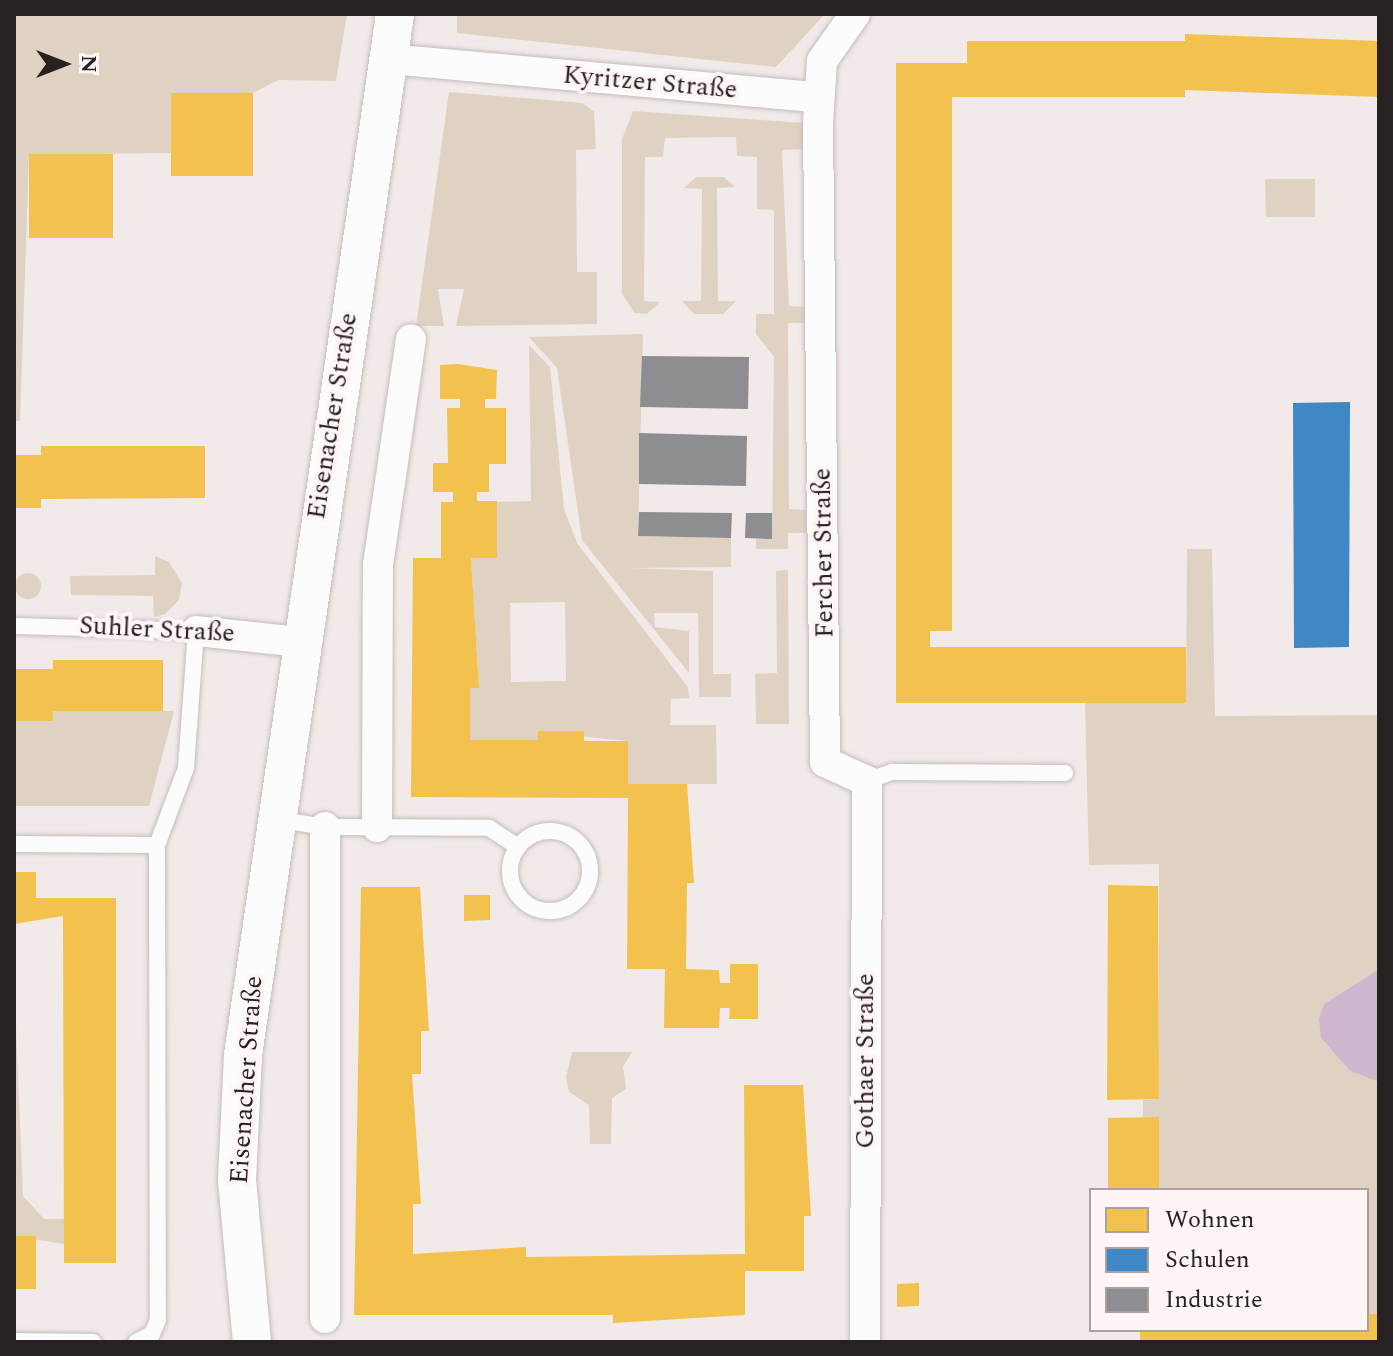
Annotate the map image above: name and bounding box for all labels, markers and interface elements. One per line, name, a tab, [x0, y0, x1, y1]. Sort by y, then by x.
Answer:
north arrow	[24, 24, 104, 104]
text: N	[72, 55, 105, 73]
street label: Kyritzer Straße	[562, 60, 738, 106]
street label: Eisenacher Straße	[301, 310, 365, 522]
street label: Fercher Straße	[807, 468, 841, 638]
street label: Suhler Straße	[78, 610, 236, 650]
street label: Gothaer Straße	[850, 973, 882, 1149]
street label: Eisenacher Straße	[224, 975, 270, 1185]
legend	[1089, 1188, 1369, 1332]
text: Wohnen	[1165, 1202, 1255, 1238]
text: Schulen	[1165, 1242, 1250, 1278]
text: Industrie	[1165, 1282, 1263, 1318]

